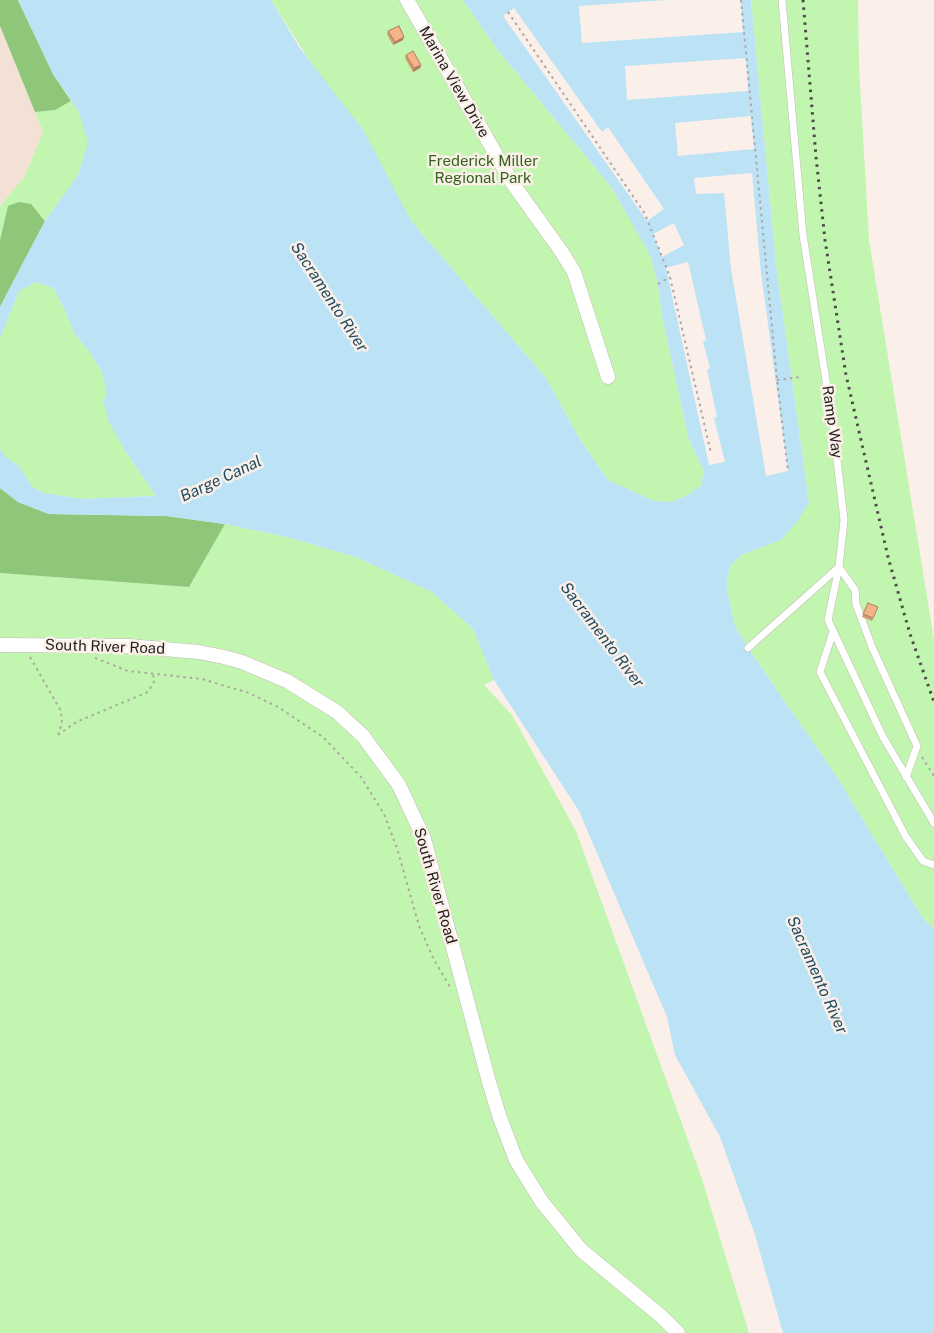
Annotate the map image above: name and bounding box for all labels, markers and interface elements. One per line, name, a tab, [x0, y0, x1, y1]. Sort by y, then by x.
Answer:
street label: Marina View Drive	[415, 23, 493, 141]
park label: Frederick Miller Regional Park	[428, 152, 538, 187]
water label: Sacramento River	[286, 239, 372, 355]
street label: Ramp Way	[818, 384, 846, 460]
water label: Barge Canal	[177, 452, 265, 506]
water label: Sacramento River	[556, 579, 648, 691]
street label: South River Road	[45, 636, 165, 658]
street label: South River Road	[410, 826, 460, 946]
water label: Sacramento River	[782, 913, 852, 1037]

